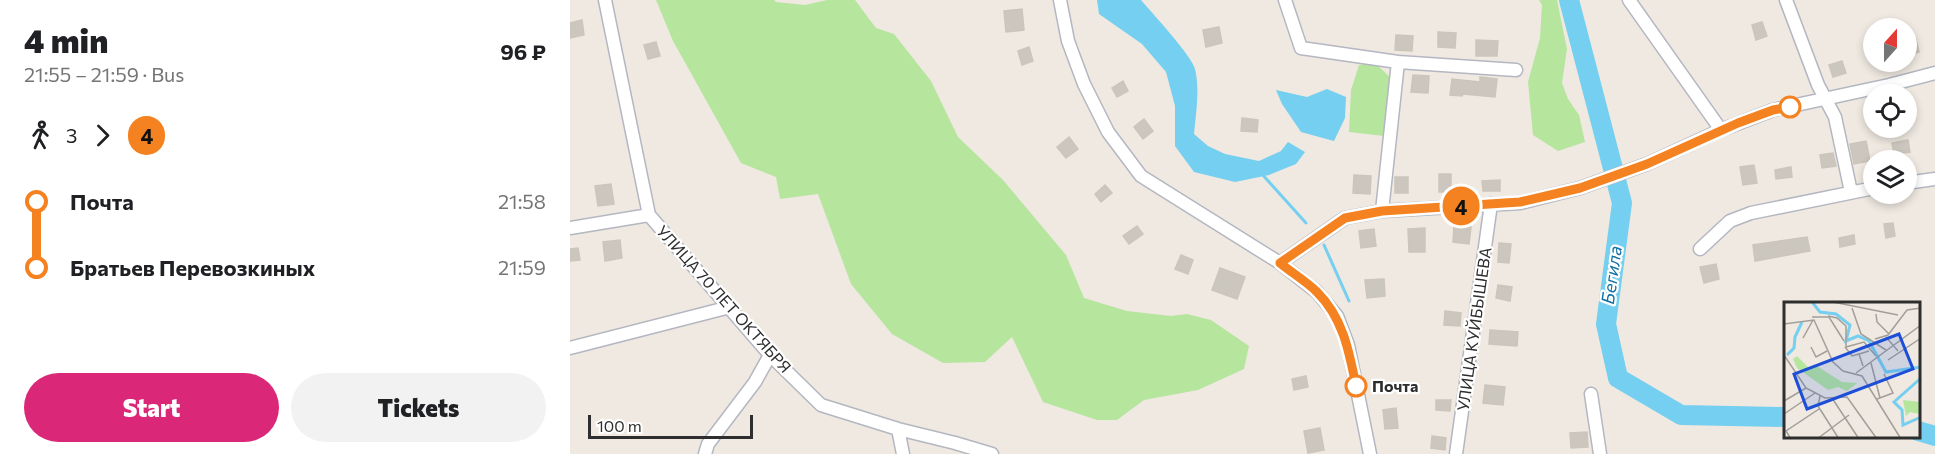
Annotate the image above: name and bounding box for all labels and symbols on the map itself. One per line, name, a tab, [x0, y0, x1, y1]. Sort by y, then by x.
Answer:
north arrow	[1863, 18, 1917, 72]
unlabelled marker	[1779, 96, 1801, 118]
line badge: 4	[1442, 186, 1480, 226]
street label: УЛИЦА 70 ЛЕТ ОКТЯБРЯ	[653, 221, 796, 376]
water label: Бегила	[1596, 244, 1626, 305]
street label: УЛИЦА КУЙБЫШЕВА	[1453, 246, 1494, 412]
inset map	[1784, 302, 1920, 439]
marker: Почта	[1345, 375, 1367, 397]
place label: Почта	[1372, 376, 1418, 395]
scale bar	[588, 412, 753, 440]

